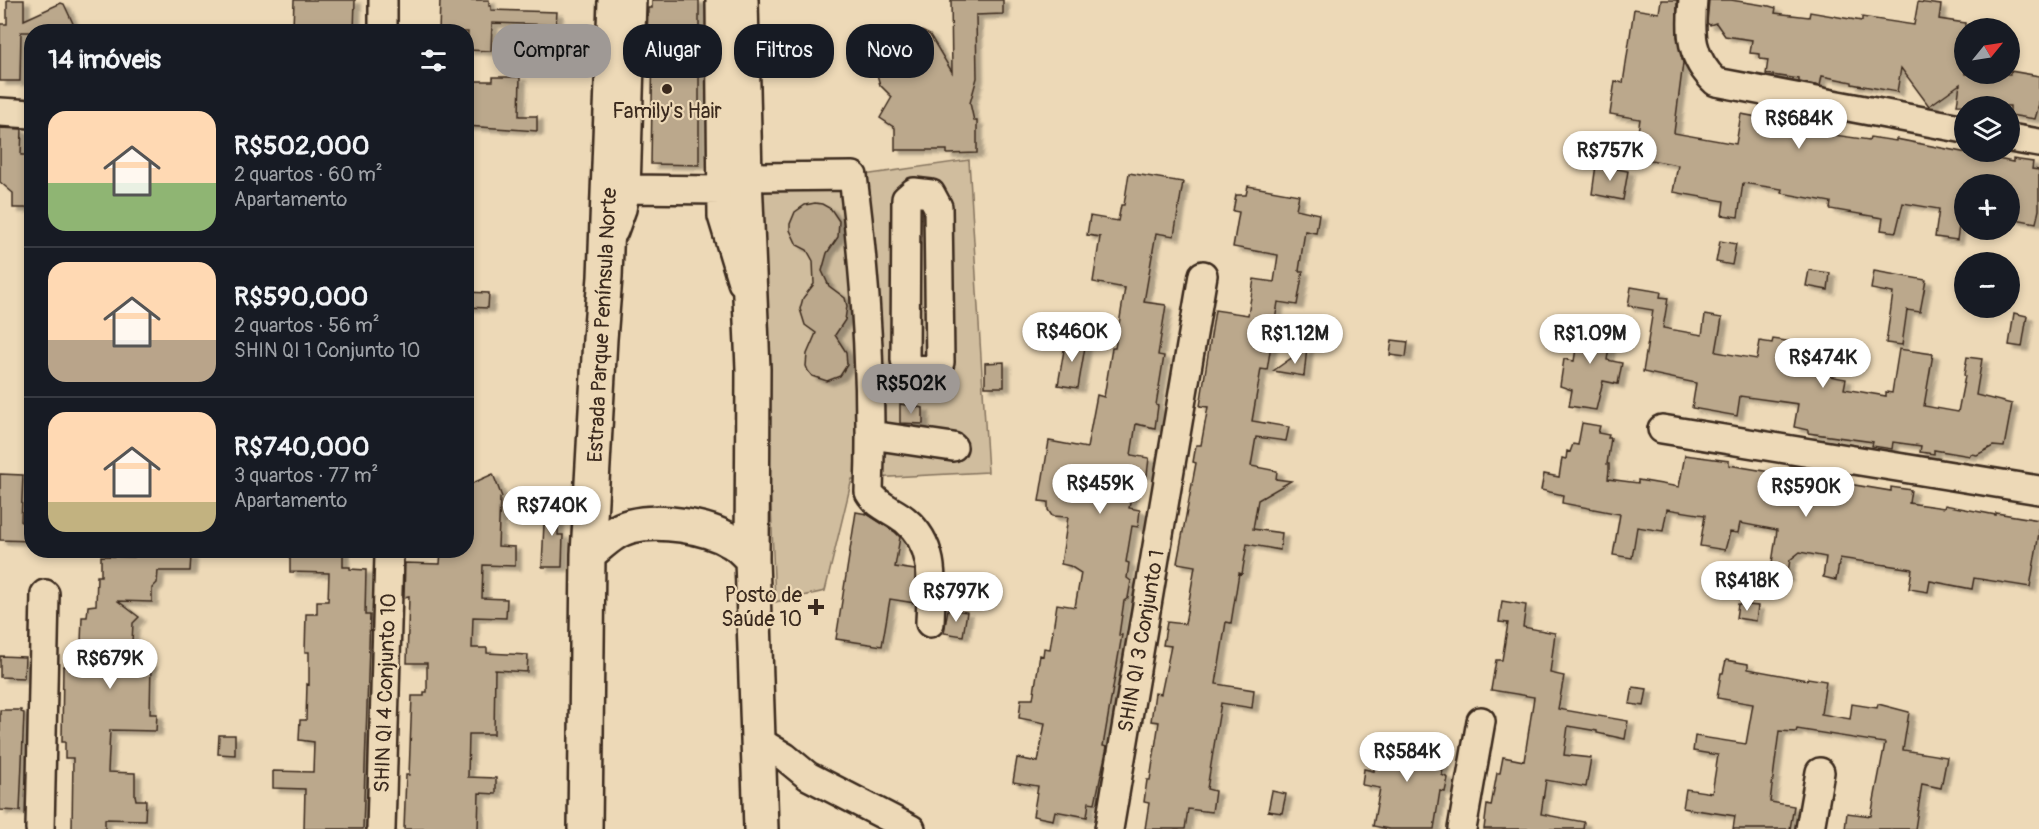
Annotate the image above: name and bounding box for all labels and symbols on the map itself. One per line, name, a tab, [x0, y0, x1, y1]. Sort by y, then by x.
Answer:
north arrow	[1954, 18, 2020, 84]
marker: Family's Hair	[660, 82, 674, 96]
place label: Family's Hair	[612, 98, 722, 125]
pin: R$684K	[1750, 99, 1848, 150]
pin: R$757K	[1561, 131, 1659, 182]
street label: Estrada Parque Península Norte	[582, 186, 623, 463]
pin: R$460K	[1023, 312, 1121, 363]
pin: R$1.12M	[1240, 314, 1350, 365]
pin: R$1.09M	[1535, 314, 1645, 365]
pin: R$474K	[1774, 338, 1872, 389]
pin: R$502K	[862, 364, 960, 415]
pin: R$459K	[1051, 464, 1149, 515]
pin: R$590K	[1757, 467, 1855, 518]
pin: R$740K	[503, 486, 601, 537]
street label: SHIN QI 3 Conjunto 1	[1112, 548, 1171, 734]
pin: R$418K	[1698, 561, 1796, 612]
pin: R$797K	[907, 572, 1005, 623]
place label: Posto de Saúde 10	[721, 582, 803, 633]
street label: SHIN QI 4 Conjunto 10	[369, 593, 402, 793]
marker: Posto de Saúde 10	[807, 598, 825, 616]
pin: R$679K	[61, 639, 159, 690]
pin: R$584K	[1358, 732, 1456, 783]

